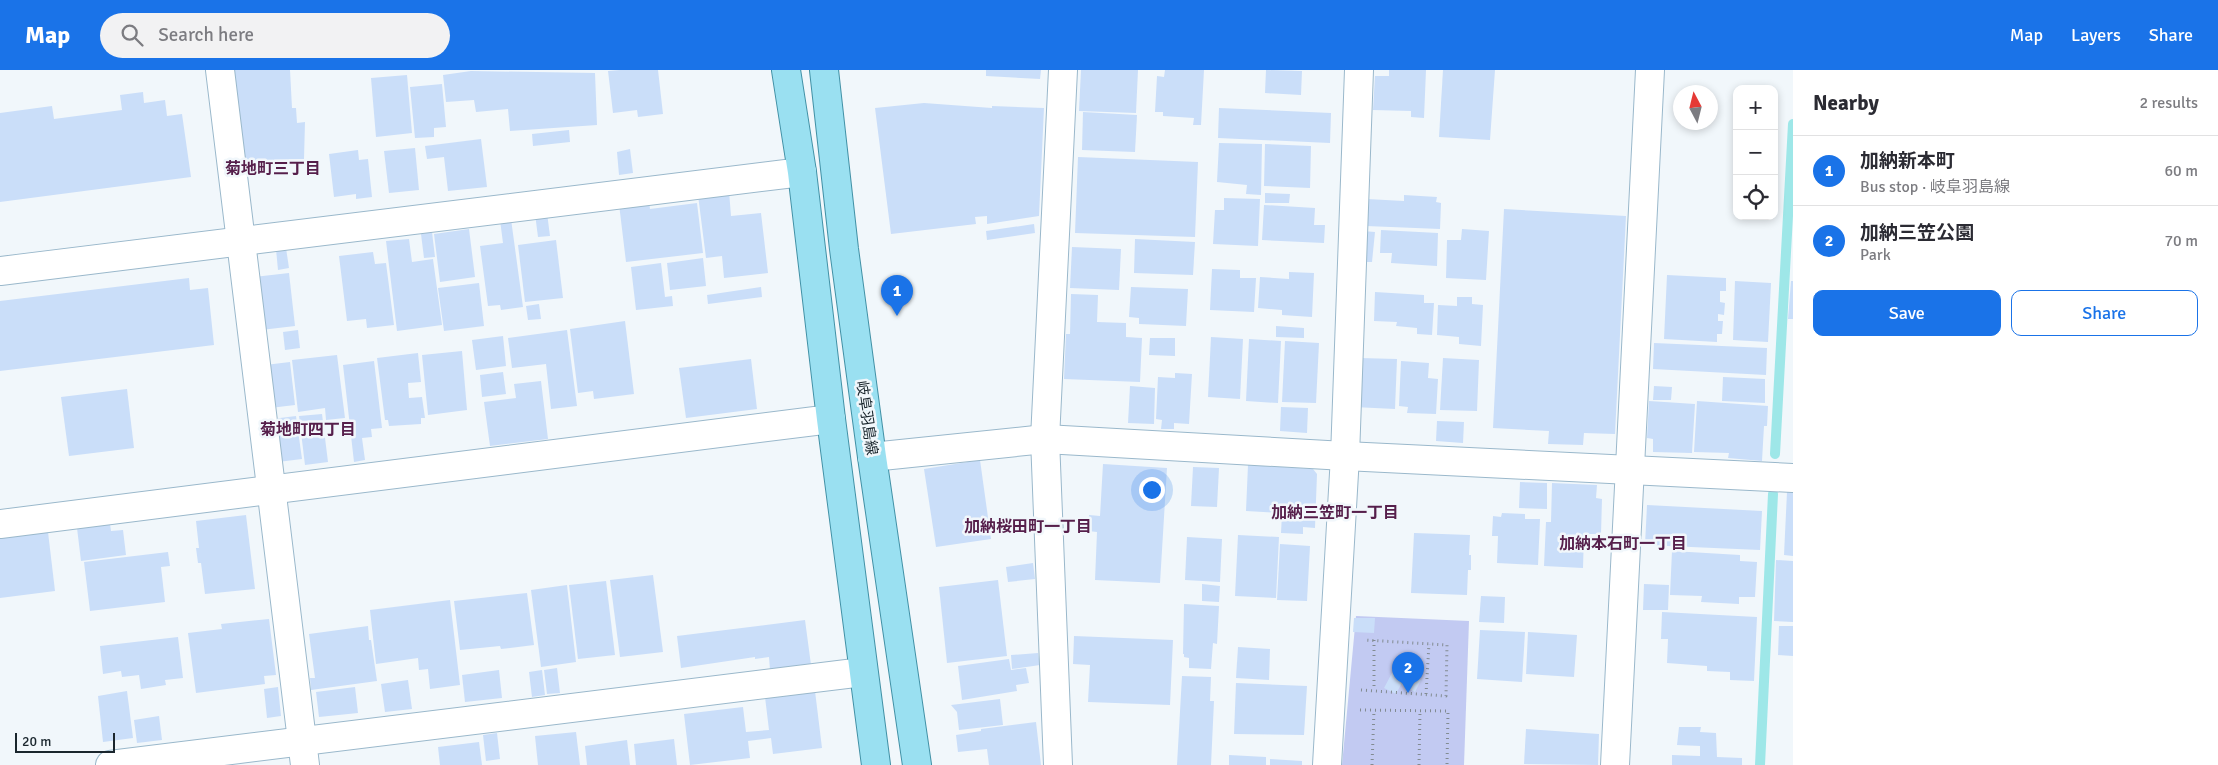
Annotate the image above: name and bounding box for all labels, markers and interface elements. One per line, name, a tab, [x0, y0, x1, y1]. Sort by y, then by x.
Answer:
search box	[100, 13, 450, 58]
text: Map	[25, 20, 70, 50]
icon: search	[118, 21, 146, 49]
text: Search here	[158, 23, 254, 47]
text: Map	[2010, 24, 2043, 46]
text: Layers	[2071, 24, 2121, 46]
text: Share	[2149, 24, 2193, 46]
north arrow	[1673, 85, 1718, 130]
map controls	[1733, 85, 1778, 220]
button: +	[1733, 85, 1778, 130]
text: Nearby	[1813, 90, 1879, 116]
text: 2 results	[2139, 93, 2198, 113]
button: −	[1733, 130, 1778, 175]
text: 加納新本町	[1860, 149, 1955, 173]
district label: 菊地町三丁目	[225, 159, 321, 179]
text: 1	[1825, 161, 1833, 181]
text: 60 m	[2164, 161, 2198, 181]
button: locate	[1733, 175, 1778, 220]
text: Bus stop · 岐阜羽島線	[1860, 177, 2010, 197]
text: 加納三笠公園	[1860, 221, 1974, 245]
text: 2	[1825, 231, 1833, 251]
text: 70 m	[2164, 231, 2198, 251]
text: Park	[1860, 245, 1891, 265]
pin: 1	[881, 275, 913, 316]
button: Save	[1813, 290, 2001, 336]
button: Share	[2011, 290, 2198, 336]
street label: 岐阜羽島線	[853, 380, 881, 456]
district label: 菊地町四丁目	[260, 420, 356, 440]
your location	[1139, 477, 1165, 503]
district label: 加納三笠町一丁目	[1271, 503, 1399, 523]
district label: 加納桜田町一丁目	[964, 517, 1092, 537]
district label: 加納本石町一丁目	[1559, 534, 1687, 554]
pin: 2	[1392, 652, 1424, 693]
scale bar	[15, 730, 115, 753]
text: 20 m	[22, 733, 51, 750]

